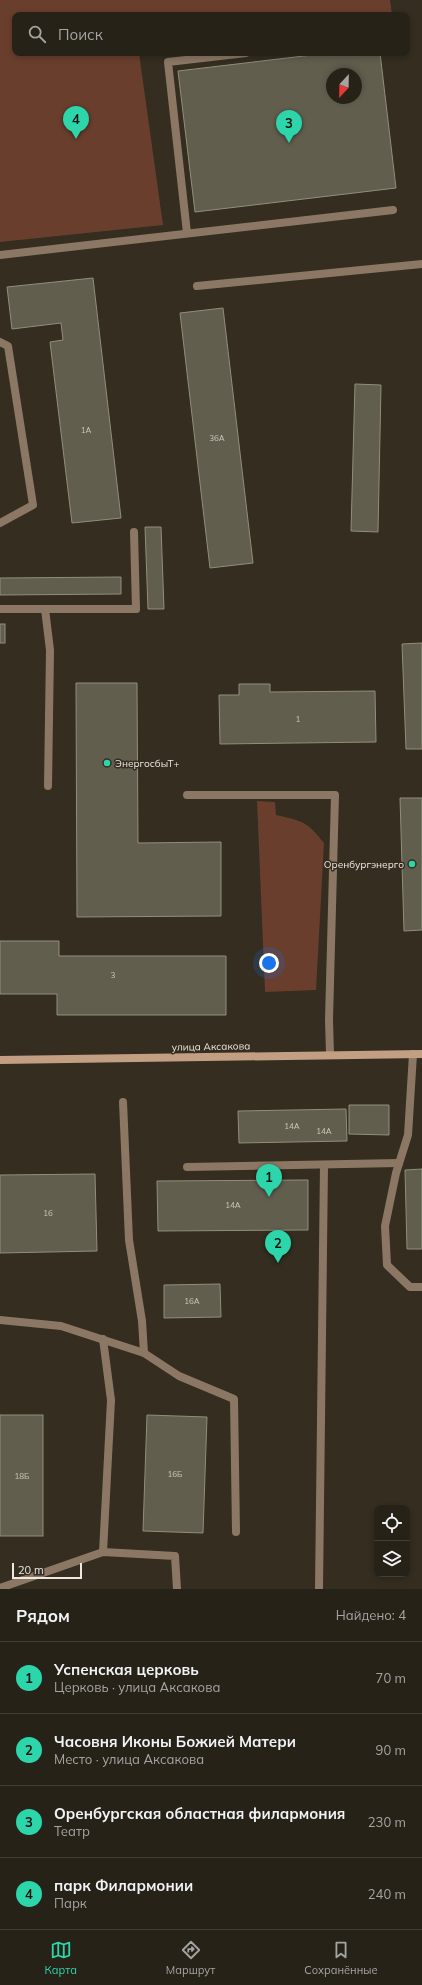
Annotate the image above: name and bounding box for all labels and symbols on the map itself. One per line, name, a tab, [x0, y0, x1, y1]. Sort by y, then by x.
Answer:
north arrow	[326, 68, 362, 104]
pin: 4	[63, 106, 89, 139]
pin: 3	[276, 110, 302, 143]
house number: 1А	[81, 425, 91, 435]
house number: 36А	[209, 433, 225, 443]
house number: 1	[296, 714, 301, 724]
place label: ЭнергосбыТ+	[115, 757, 179, 770]
marker: ЭнергосбыТ+	[102, 758, 112, 768]
place label: Оренбургэнерго	[324, 858, 404, 871]
marker: Оренбургэнерго	[407, 859, 417, 869]
your location	[259, 953, 279, 973]
house number: 3	[111, 970, 116, 980]
street label: улица Аксакова	[172, 1039, 250, 1054]
house number: 14А	[284, 1121, 300, 1131]
house number: 14А	[316, 1126, 332, 1136]
pin: 1	[256, 1164, 282, 1197]
house number: 14А	[225, 1200, 241, 1210]
house number: 16	[43, 1208, 53, 1218]
pin: 2	[265, 1230, 291, 1263]
house number: 16А	[184, 1296, 200, 1306]
house number: 16Б	[167, 1469, 183, 1479]
house number: 18Б	[14, 1471, 30, 1481]
scale bar	[12, 1561, 82, 1580]

